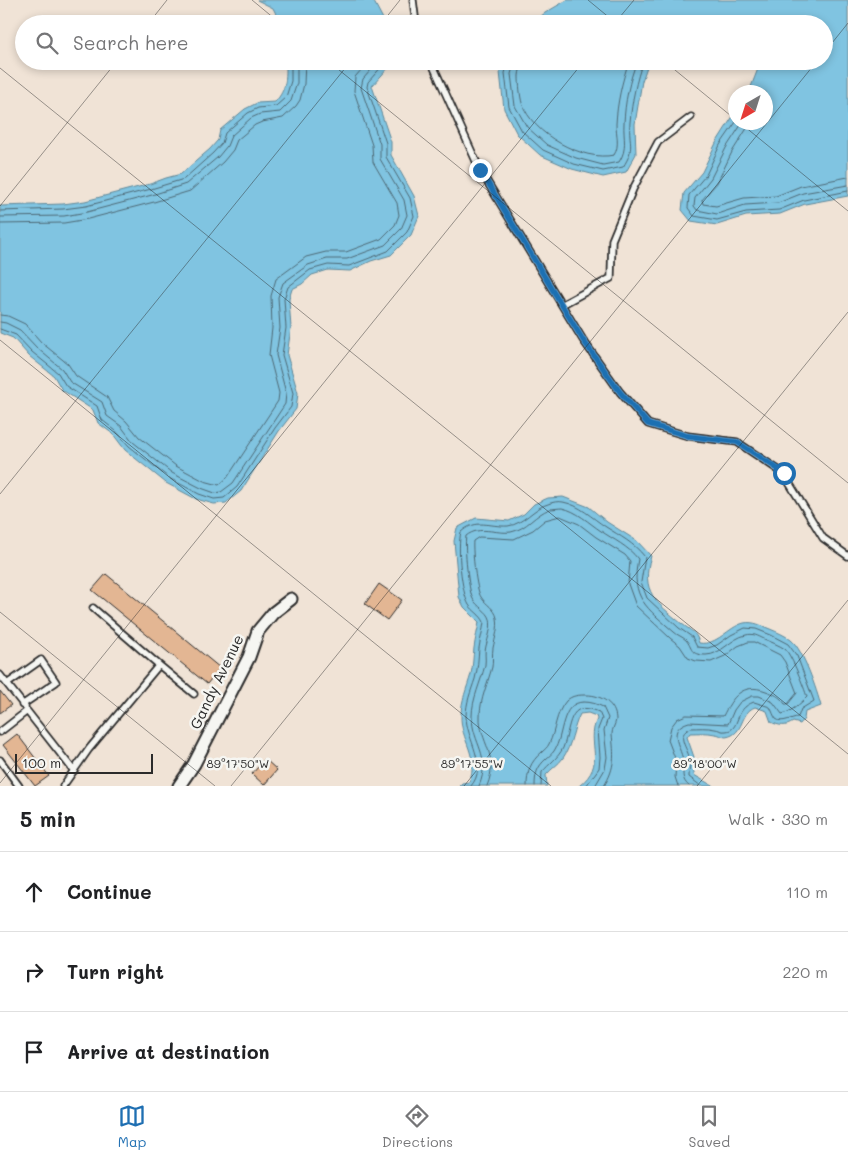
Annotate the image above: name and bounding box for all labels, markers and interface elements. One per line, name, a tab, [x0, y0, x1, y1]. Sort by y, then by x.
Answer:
search box	[15, 15, 833, 70]
icon: search	[33, 29, 61, 57]
text: Search here	[73, 30, 189, 55]
north arrow	[728, 85, 773, 130]
route end	[469, 159, 492, 182]
route start	[773, 462, 796, 485]
street label: Gandy Avenue	[185, 631, 248, 732]
scale bar	[15, 751, 152, 774]
text: 100 m	[22, 753, 61, 772]
text: 89°17'50"W	[207, 755, 269, 771]
text: 89°17'55"W	[441, 755, 503, 771]
text: 89°18'00"W	[673, 755, 737, 771]
text: 5 min	[20, 805, 76, 832]
text: Walk · 330 m	[728, 808, 828, 829]
icon: ahead	[20, 878, 48, 906]
text: Continue	[67, 879, 152, 904]
text: 110 m	[786, 881, 828, 902]
icon: right	[20, 958, 48, 986]
text: Turn right	[67, 959, 164, 984]
text: 220 m	[782, 961, 828, 982]
icon: arrive	[20, 1038, 48, 1066]
text: Arrive at destination	[67, 1039, 270, 1064]
tab: Map	[118, 1102, 146, 1151]
tab: Directions	[382, 1102, 453, 1151]
tab: Saved	[689, 1102, 730, 1151]

